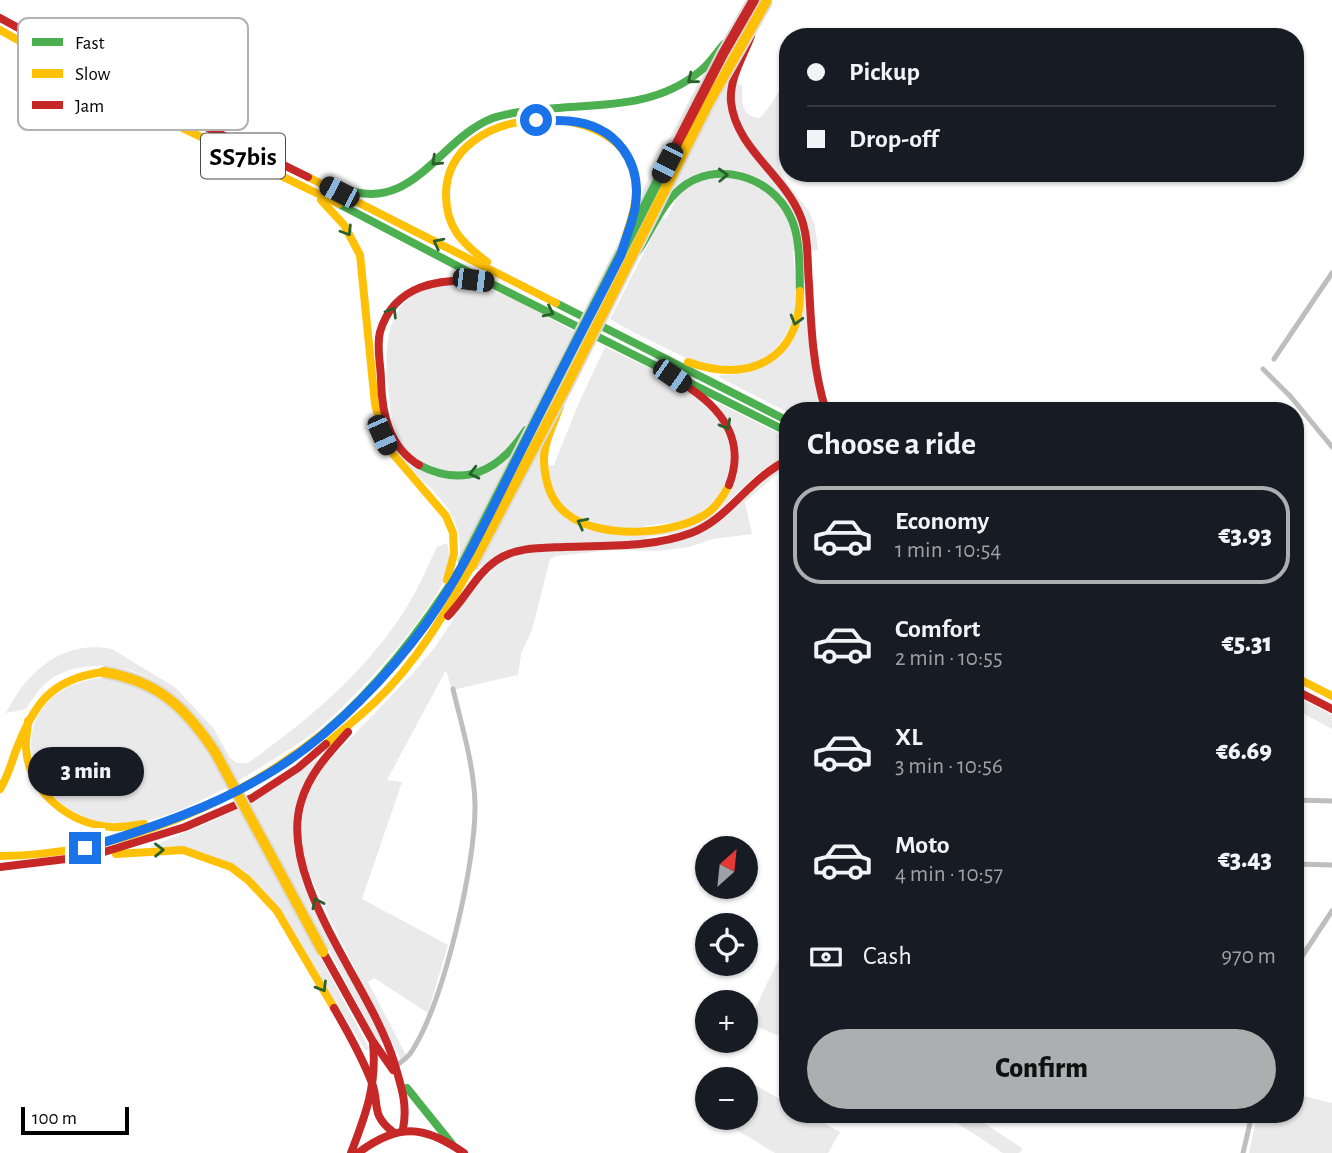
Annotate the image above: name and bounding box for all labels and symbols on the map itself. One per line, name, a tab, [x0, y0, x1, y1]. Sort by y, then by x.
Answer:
legend	[18, 18, 248, 130]
text: Fast	[75, 34, 105, 53]
text: Slow	[75, 65, 111, 84]
one-way arrow	[687, 70, 699, 83]
text: Jam	[75, 97, 104, 116]
route start	[520, 104, 552, 136]
road number: SS7bis	[201, 134, 285, 178]
car	[649, 140, 686, 186]
one-way arrow	[431, 153, 444, 166]
one-way arrow	[718, 167, 729, 182]
car	[316, 173, 363, 211]
one-way arrow	[339, 223, 352, 236]
one-way arrow	[433, 237, 446, 251]
car	[451, 267, 496, 293]
one-way arrow	[542, 303, 554, 317]
one-way arrow	[383, 307, 396, 320]
one-way arrow	[789, 314, 804, 326]
car	[649, 355, 696, 397]
car	[364, 412, 401, 458]
one-way arrow	[718, 417, 731, 430]
one-way arrow	[469, 465, 481, 479]
one-way arrow	[577, 517, 589, 531]
callout: 3 min	[27, 746, 143, 796]
route end	[69, 832, 101, 864]
north arrow	[695, 836, 758, 900]
one-way arrow	[154, 843, 165, 858]
one-way arrow	[311, 898, 325, 910]
one-way arrow	[314, 980, 327, 993]
scale bar	[21, 1104, 130, 1136]

